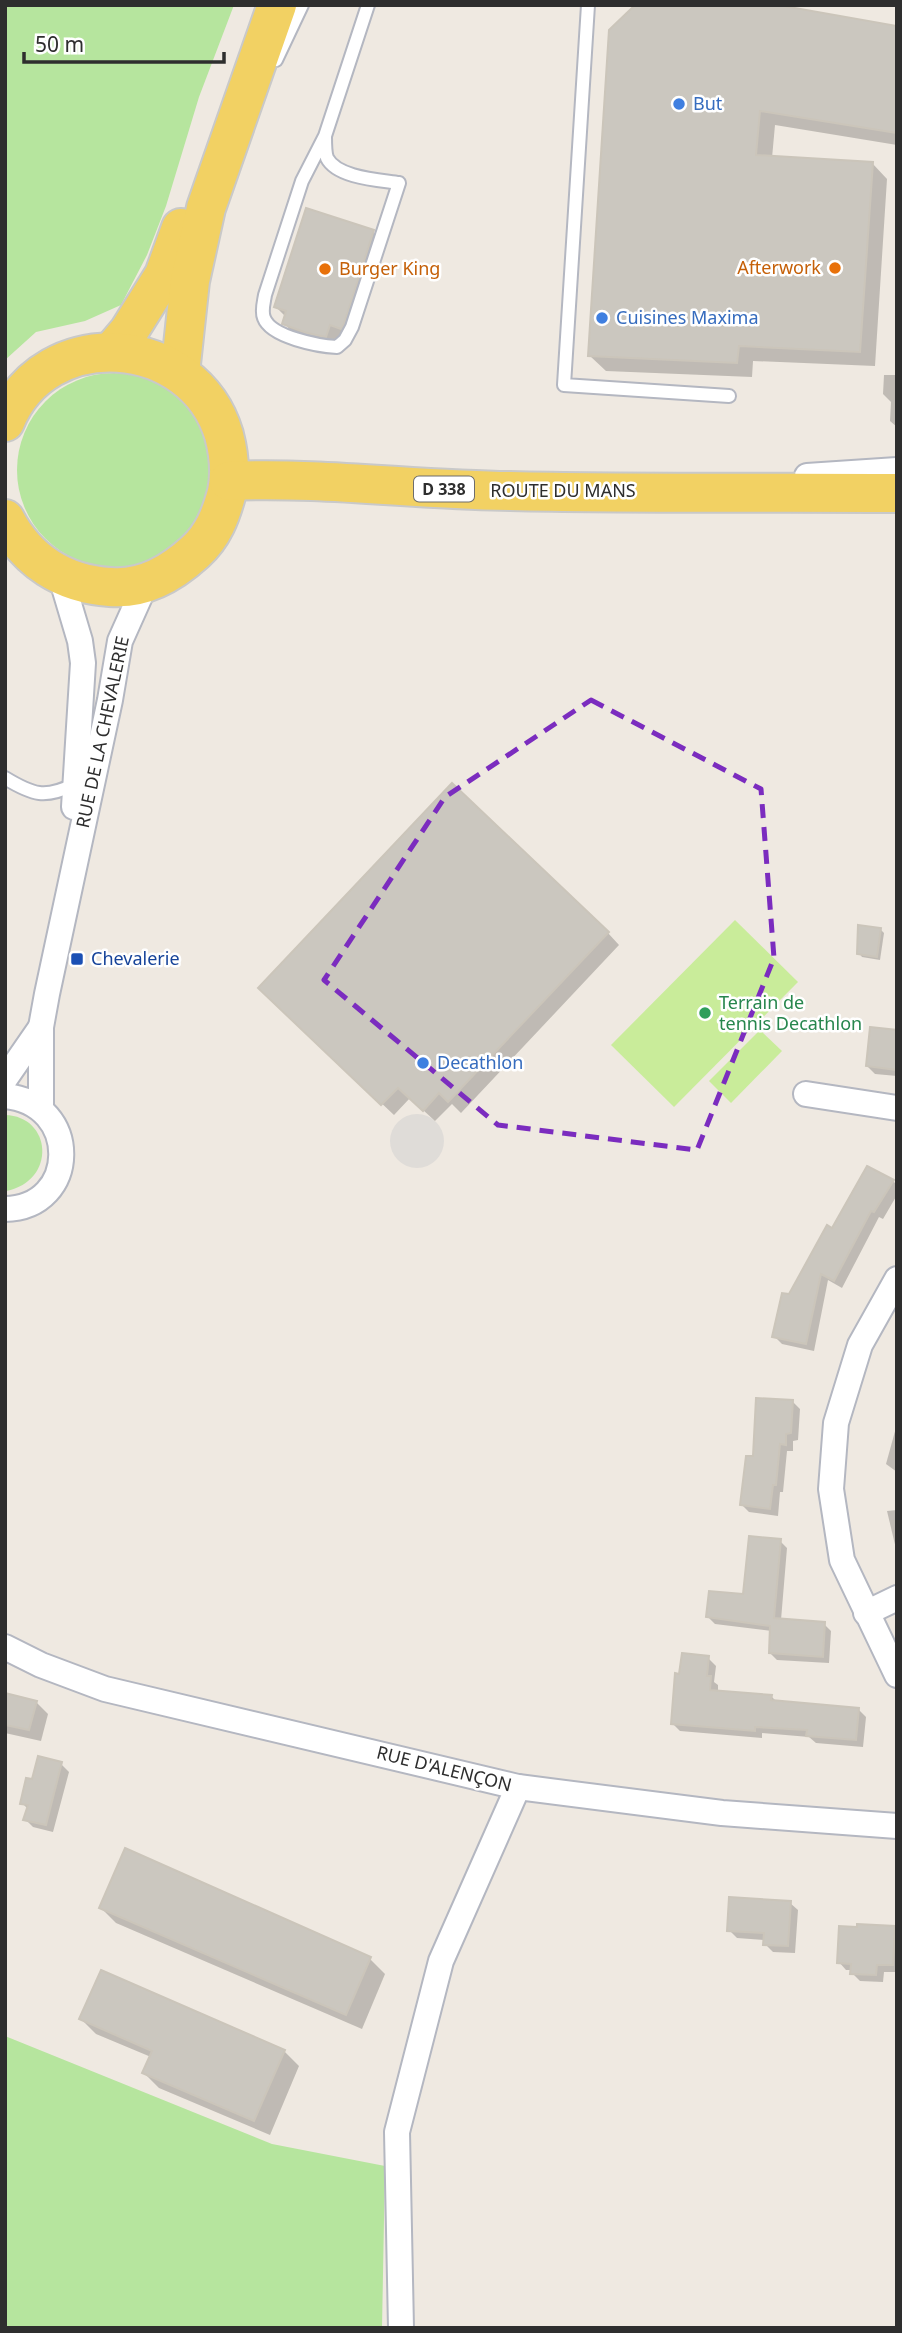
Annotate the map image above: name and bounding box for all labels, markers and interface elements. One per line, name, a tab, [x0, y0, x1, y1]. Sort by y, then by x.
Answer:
scale bar	[24, 21, 224, 65]
text: 50 m	[35, 30, 84, 58]
place label: But	[693, 91, 723, 115]
marker: But	[671, 96, 687, 112]
place label: Afterwork	[737, 255, 821, 279]
place label: Burger King	[339, 256, 440, 280]
marker: Afterwork	[827, 260, 843, 276]
marker: Burger King	[317, 261, 333, 277]
place label: Cuisines Maxima	[616, 305, 759, 329]
marker: Cuisines Maxima	[594, 310, 610, 326]
road number: D 338	[414, 476, 474, 502]
street label: ROUTE DU MANS	[490, 478, 636, 502]
street label: RUE DE LA CHEVALERIE	[70, 634, 134, 830]
place label: Chevalerie	[91, 946, 180, 970]
marker: Chevalerie	[69, 951, 85, 967]
place label: Terrain de tennis Decathlon	[719, 990, 862, 1035]
marker: Terrain de tennis Decathlon	[697, 1005, 713, 1021]
place label: Decathlon	[437, 1050, 523, 1074]
marker: Decathlon	[415, 1055, 431, 1071]
street label: RUE D'ALENÇON	[374, 1740, 514, 1796]

